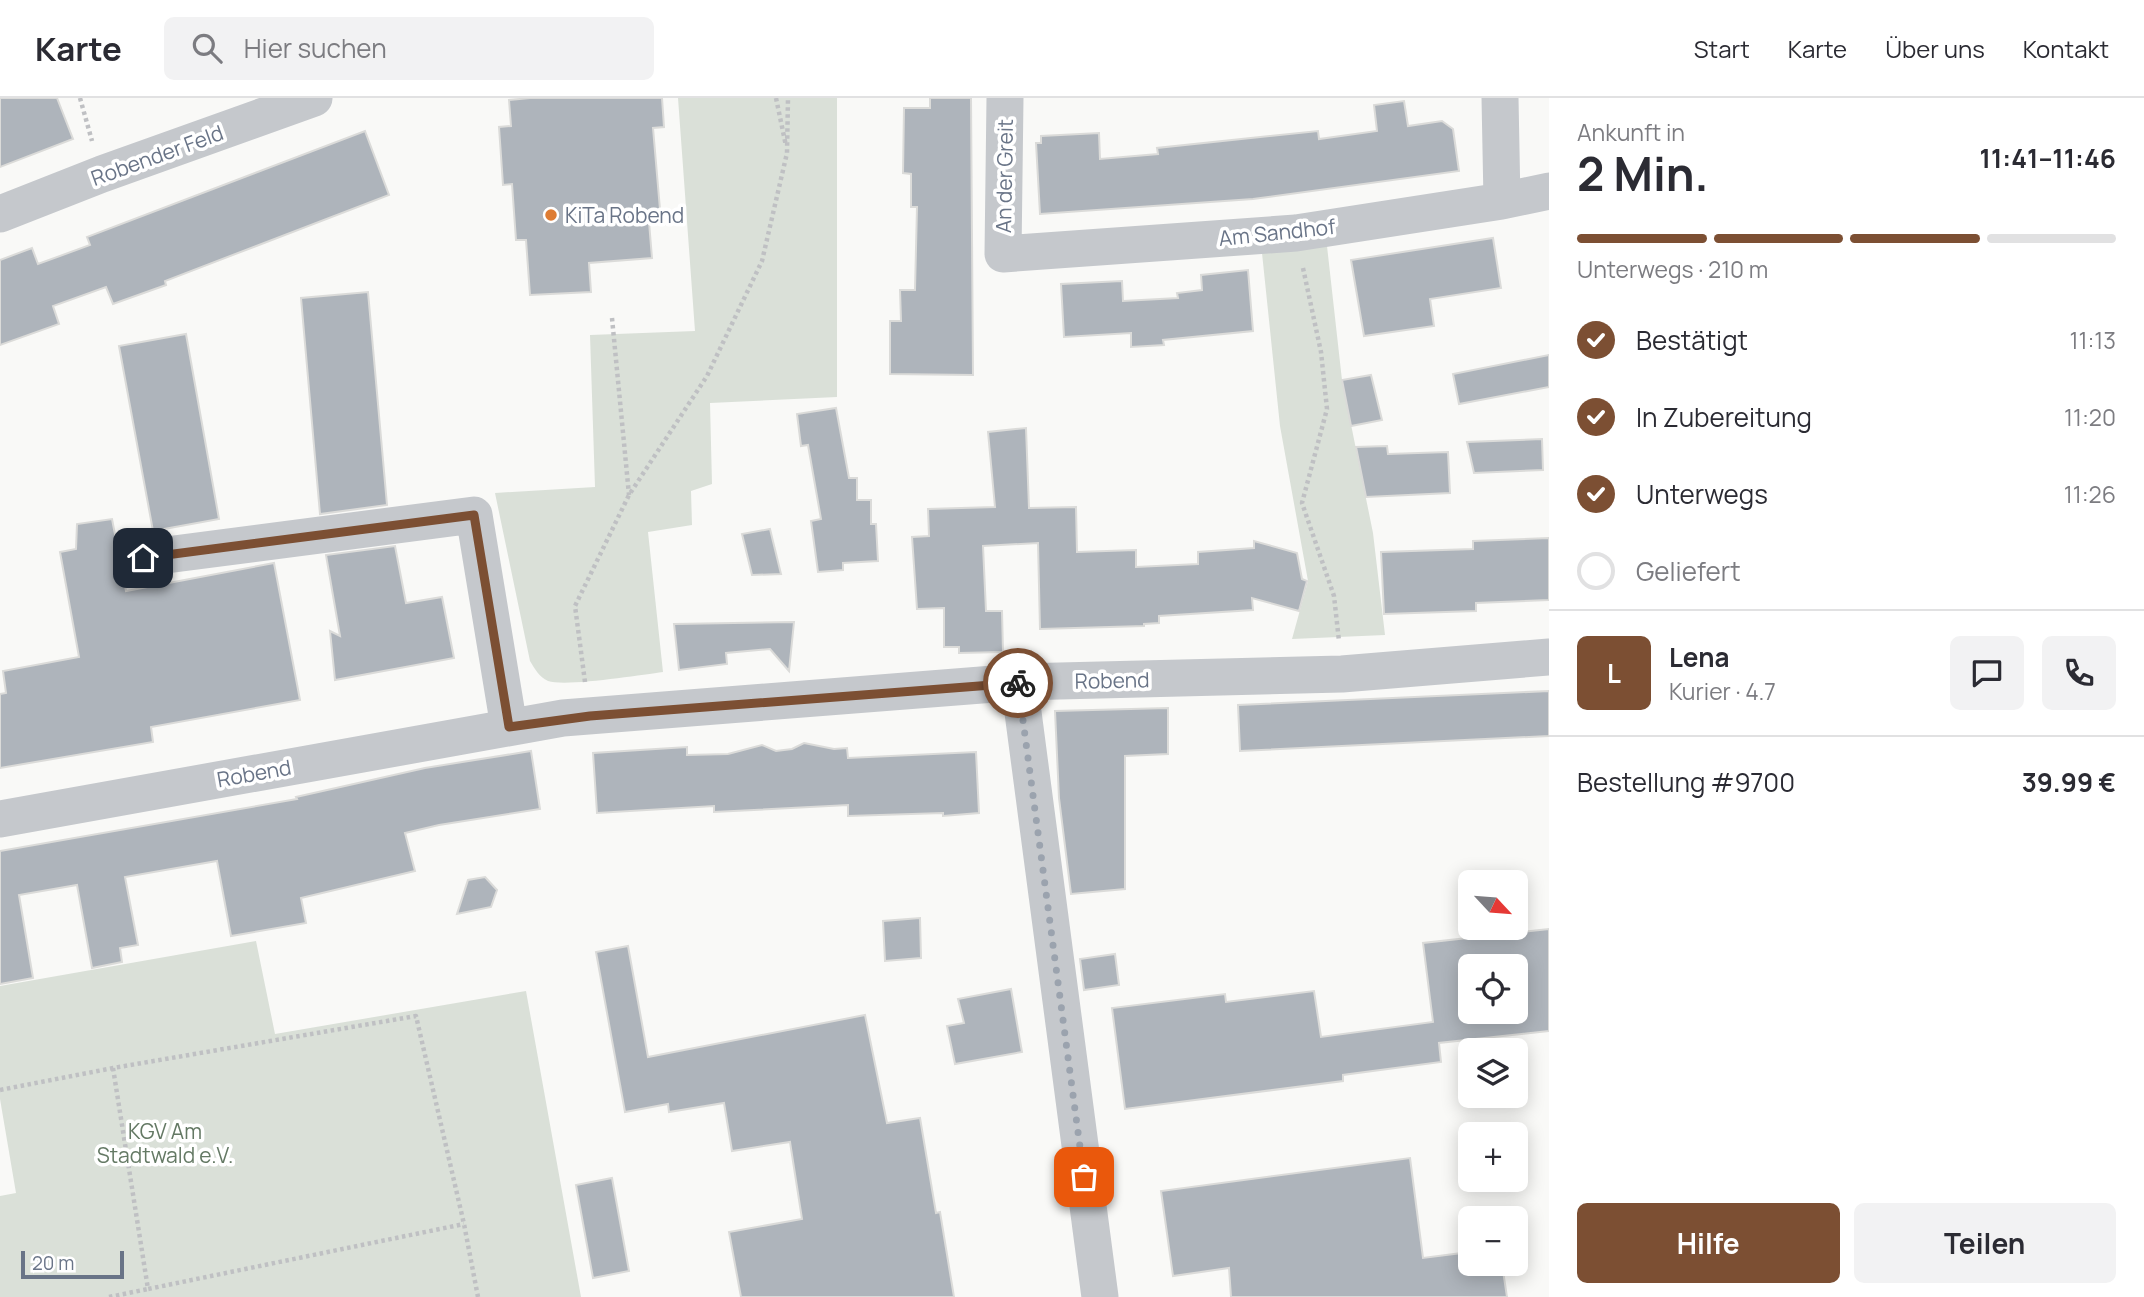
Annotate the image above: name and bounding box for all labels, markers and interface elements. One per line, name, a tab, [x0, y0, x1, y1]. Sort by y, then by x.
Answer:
search box	[164, 17, 654, 80]
text: Karte	[35, 26, 122, 71]
icon: search	[188, 29, 226, 67]
text: Hier suchen	[244, 30, 387, 66]
text: Start	[1694, 32, 1750, 65]
text: Karte	[1788, 32, 1847, 65]
text: Über uns	[1885, 32, 1985, 65]
text: Kontakt	[2023, 32, 2109, 65]
text: Ankunft in	[1577, 116, 1685, 148]
street label: Robender Feld	[87, 118, 227, 192]
street label: An der Greit	[989, 119, 1019, 233]
text: 11:41–11:46	[1980, 140, 2116, 176]
text: 2 Min.	[1577, 142, 1709, 205]
place label: KiTa Robend	[565, 201, 684, 229]
marker: KiTa Robend	[543, 207, 559, 223]
street label: Am Sandhof	[1217, 212, 1337, 252]
text: Unterwegs · 210 m	[1577, 253, 1768, 285]
icon: check	[1577, 321, 1615, 359]
text: Bestätigt	[1636, 322, 1748, 358]
text: 11:13	[2069, 324, 2116, 356]
icon: check	[1577, 398, 1615, 436]
text: In Zubereitung	[1636, 399, 1812, 435]
text: 11:20	[2064, 401, 2116, 433]
icon: check	[1577, 475, 1615, 513]
text: Unterwegs	[1636, 476, 1768, 512]
text: 11:26	[2064, 478, 2116, 510]
pin	[113, 528, 173, 588]
icon: home	[124, 539, 162, 577]
text: Geliefert	[1636, 553, 1741, 589]
button: chat	[1950, 636, 2024, 710]
button: phone	[2042, 636, 2116, 710]
text: Lena	[1669, 639, 1729, 675]
courier	[983, 648, 1053, 718]
text: L	[1607, 655, 1621, 691]
icon: bike	[999, 664, 1037, 702]
street label: Robend	[1074, 665, 1150, 695]
text: Kurier · 4.7	[1669, 675, 1776, 707]
street label: Robend	[215, 753, 293, 793]
text: Bestellung #9700	[1577, 764, 1795, 800]
text: 39.99 €	[2022, 764, 2116, 800]
north arrow	[1458, 870, 1528, 940]
map controls	[1458, 870, 1528, 1276]
button: locate	[1458, 954, 1528, 1024]
button: layers	[1458, 1038, 1528, 1108]
park label: KGV Am Stadtwald e.V.	[97, 1117, 233, 1169]
button: +	[1458, 1122, 1528, 1192]
pin	[1054, 1147, 1114, 1207]
icon: bag	[1065, 1158, 1103, 1196]
button: Hilfe	[1577, 1203, 1840, 1283]
button: Teilen	[1854, 1203, 2116, 1283]
button: −	[1458, 1206, 1528, 1276]
scale bar	[21, 1248, 124, 1280]
text: 20 m	[32, 1250, 74, 1276]

